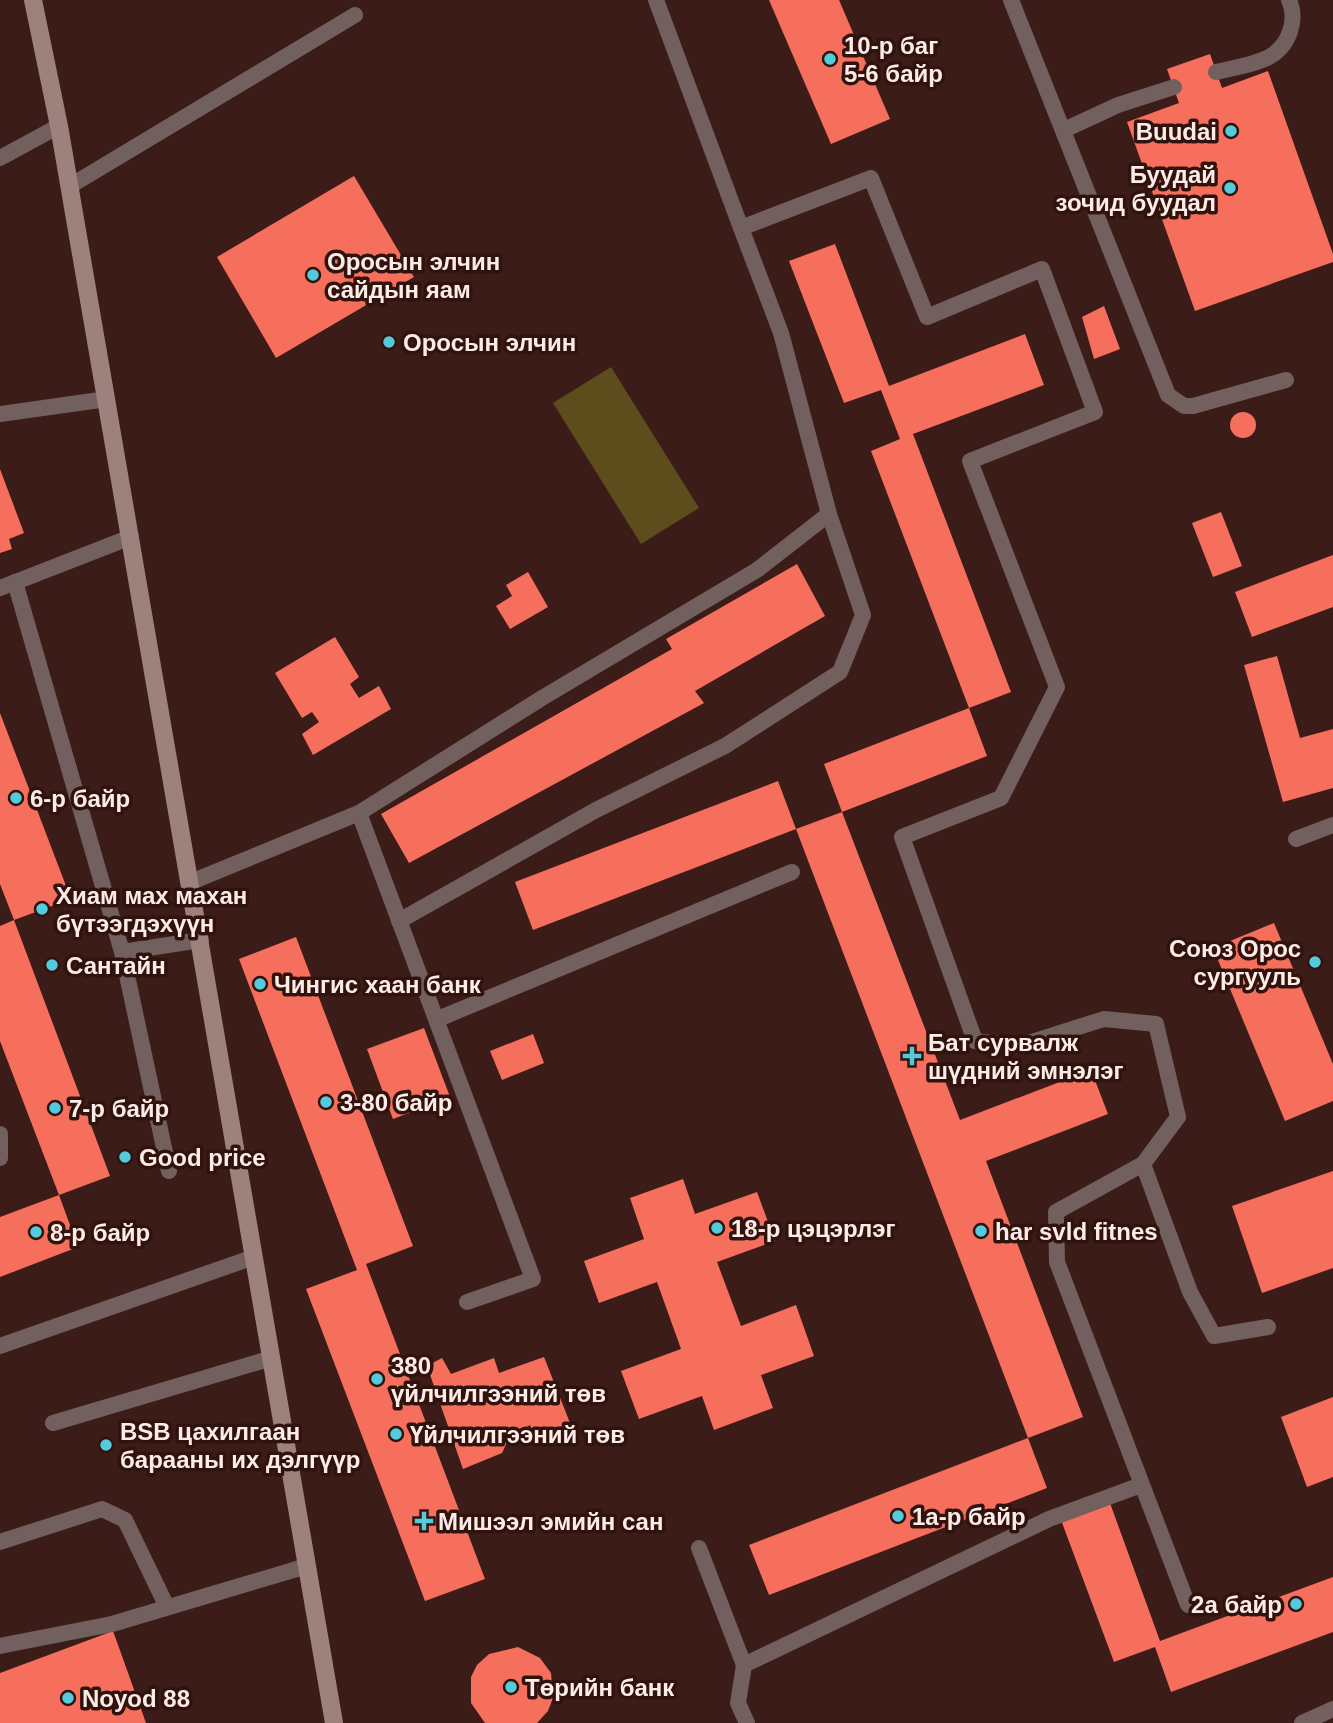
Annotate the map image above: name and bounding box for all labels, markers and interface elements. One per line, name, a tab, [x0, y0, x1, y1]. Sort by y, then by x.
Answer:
place label: 10-р баг 5-6 байр	[844, 32, 943, 87]
marker: 10-р баг 5-6 байр	[822, 51, 838, 67]
place label: Buudai	[1136, 118, 1217, 145]
marker: Buudai	[1223, 123, 1239, 139]
place label: Буудай зочид буудал	[1056, 161, 1216, 216]
marker: Буудай зочид буудал	[1222, 180, 1238, 196]
place label: Оросын элчин сайдын яам	[327, 248, 500, 303]
marker: Оросын элчин сайдын яам	[305, 267, 321, 283]
place label: Оросын элчин	[403, 329, 576, 356]
marker: Оросын элчин	[381, 334, 397, 350]
place label: 6-р байр	[30, 785, 130, 812]
marker: 6-р байр	[8, 790, 24, 806]
place label: Хиам мах махан бүтээгдэхүүн	[56, 882, 247, 937]
marker: Хиам мах махан бүтээгдэхүүн	[34, 901, 50, 917]
place label: Союз Орос сургууль	[1169, 935, 1301, 990]
place label: Сантайн	[66, 952, 166, 979]
marker: Союз Орос сургууль	[1307, 954, 1323, 970]
marker: Сантайн	[44, 957, 60, 973]
place label: Чингис хаан банк	[274, 971, 482, 998]
marker: Чингис хаан банк	[252, 976, 268, 992]
place label: Бат сурвалж шүдний эмнэлэг	[928, 1029, 1124, 1084]
marker: Бат сурвалж шүдний эмнэлэг	[902, 1046, 922, 1066]
place label: 3-80 байр	[340, 1089, 452, 1116]
marker: 3-80 байр	[318, 1094, 334, 1110]
place label: 7-р байр	[69, 1095, 169, 1122]
marker: 7-р байр	[47, 1100, 63, 1116]
place label: Good price	[139, 1144, 266, 1171]
marker: Good price	[117, 1149, 133, 1165]
place label: 18-р цэцэрлэг	[731, 1215, 896, 1242]
place label: har svld fitnes	[995, 1218, 1158, 1245]
place label: 8-р байр	[50, 1219, 150, 1246]
marker: 18-р цэцэрлэг	[709, 1220, 725, 1236]
marker: har svld fitnes	[973, 1223, 989, 1239]
marker: 8-р байр	[28, 1224, 44, 1240]
place label: 380 үйлчилгээний төв	[391, 1352, 606, 1407]
marker: 380 үйлчилгээний төв	[369, 1371, 385, 1387]
place label: BSB цахилгаан барааны их дэлгүүр	[120, 1418, 360, 1473]
place label: Үйлчилгээний төв	[410, 1421, 625, 1448]
marker: Үйлчилгээний төв	[388, 1426, 404, 1442]
marker: BSB цахилгаан барааны их дэлгүүр	[98, 1437, 114, 1453]
place label: 1а-р байр	[912, 1503, 1026, 1530]
place label: Мишээл эмийн сан	[438, 1508, 663, 1535]
marker: 1а-р байр	[890, 1508, 906, 1524]
marker: Мишээл эмийн сан	[416, 1513, 432, 1529]
place label: 2а байр	[1191, 1591, 1282, 1618]
marker: 2а байр	[1288, 1596, 1304, 1612]
place label: Төрийн банк	[525, 1674, 675, 1701]
marker: Төрийн банк	[503, 1679, 519, 1695]
place label: Noyod 88	[82, 1685, 190, 1712]
marker: Noyod 88	[60, 1690, 76, 1706]

